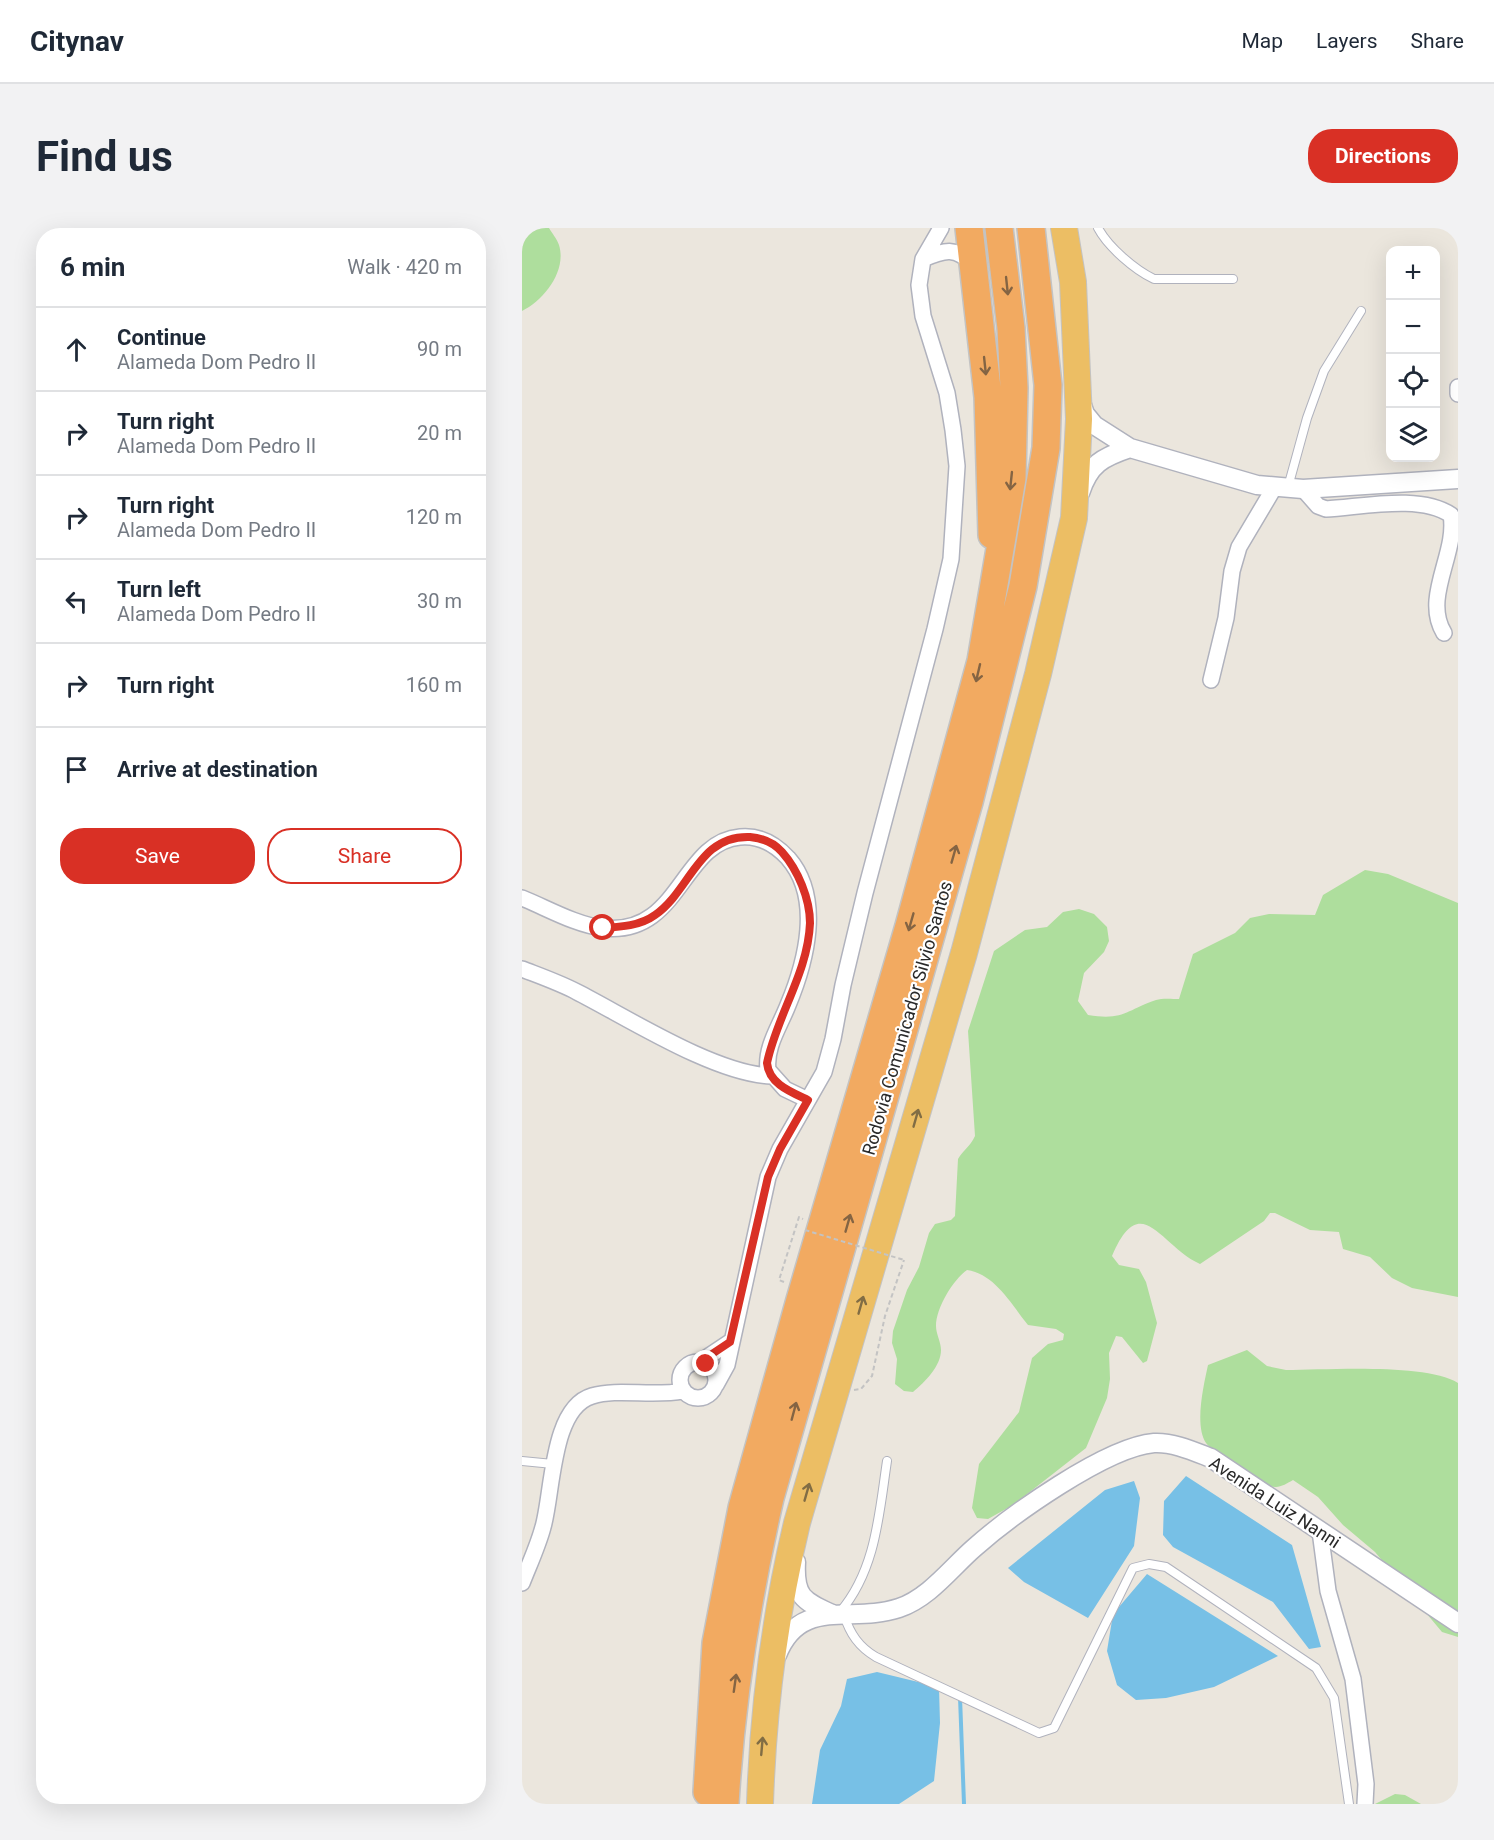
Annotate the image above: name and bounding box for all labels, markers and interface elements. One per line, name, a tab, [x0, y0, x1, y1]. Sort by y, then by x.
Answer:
text: Citynav	[30, 25, 124, 58]
text: Map	[1241, 29, 1283, 53]
text: Layers	[1316, 29, 1377, 53]
text: Share	[1410, 29, 1464, 53]
button: Directions	[1308, 129, 1458, 183]
text: Find us	[36, 132, 173, 181]
map controls	[1386, 246, 1440, 462]
button: +	[1386, 246, 1440, 300]
text: 6 min	[60, 252, 125, 282]
text: Walk · 420 m	[347, 255, 462, 279]
one-way arrow	[1001, 276, 1012, 295]
button: −	[1386, 300, 1440, 354]
text: Continue	[117, 325, 206, 350]
icon: ahead	[60, 333, 93, 366]
text: 90 m	[417, 337, 462, 361]
text: Alameda Dom Pedro II	[117, 350, 316, 374]
button: locate	[1386, 354, 1440, 408]
one-way arrow	[979, 355, 990, 375]
button: layers	[1386, 408, 1440, 462]
text: Turn right	[117, 409, 214, 434]
icon: right	[60, 417, 93, 450]
text: 20 m	[417, 421, 462, 445]
text: Alameda Dom Pedro II	[117, 434, 316, 458]
one-way arrow	[1005, 470, 1016, 490]
text: Turn right	[117, 493, 214, 518]
icon: right	[60, 501, 93, 534]
text: 120 m	[406, 505, 462, 529]
text: Alameda Dom Pedro II	[117, 518, 316, 542]
text: Turn left	[117, 577, 201, 602]
icon: left	[60, 585, 93, 618]
text: 30 m	[417, 589, 462, 613]
text: Alameda Dom Pedro II	[117, 602, 316, 626]
one-way arrow	[972, 662, 983, 682]
icon: right	[60, 669, 93, 702]
text: Turn right	[117, 673, 214, 698]
text: 160 m	[406, 673, 462, 697]
icon: arrive	[60, 753, 93, 786]
text: Arrive at destination	[117, 757, 318, 782]
button: Save	[60, 828, 255, 884]
button: Share	[267, 828, 462, 884]
one-way arrow	[949, 845, 960, 864]
street label: Rodovia Comunicador Silvio Santos	[858, 879, 956, 1157]
one-way arrow	[904, 912, 916, 931]
route start	[589, 914, 615, 940]
one-way arrow	[911, 1109, 922, 1128]
one-way arrow	[843, 1214, 854, 1233]
one-way arrow	[856, 1296, 867, 1315]
route end	[692, 1350, 718, 1376]
one-way arrow	[789, 1401, 801, 1420]
street label: Avenida Luiz Nanni	[1206, 1452, 1344, 1552]
one-way arrow	[802, 1483, 813, 1502]
one-way arrow	[730, 1674, 741, 1693]
one-way arrow	[757, 1736, 768, 1756]

